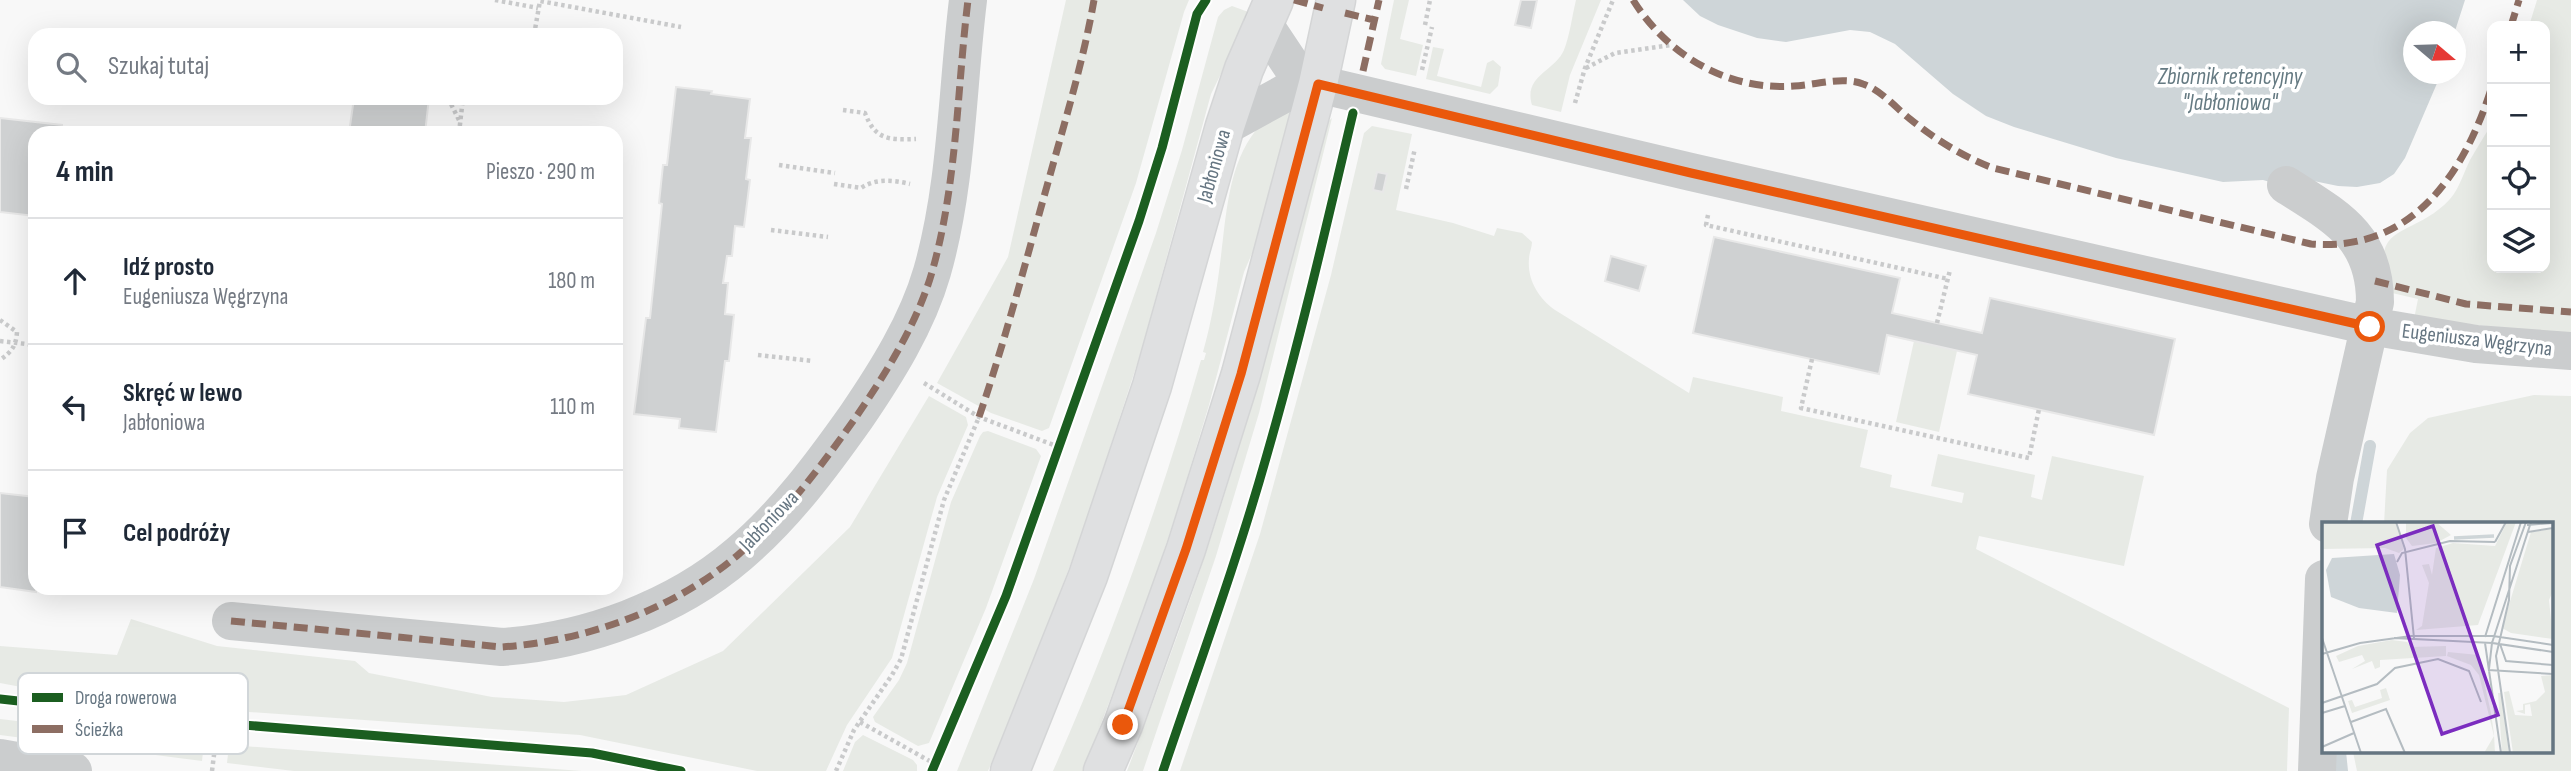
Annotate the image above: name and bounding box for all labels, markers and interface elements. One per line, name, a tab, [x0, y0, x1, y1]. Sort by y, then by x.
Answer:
north arrow	[2403, 21, 2466, 84]
map controls	[2487, 21, 2550, 273]
button: +	[2487, 21, 2550, 84]
search box	[28, 28, 623, 105]
icon: search	[52, 48, 90, 86]
text: Szukaj tutaj	[108, 51, 209, 82]
water label: Zbiornik retencyjny "Jabłoniowa"	[2157, 63, 2304, 117]
button: −	[2487, 84, 2550, 147]
street label: Jabłoniowa	[1191, 127, 1236, 206]
button: locate	[2487, 147, 2550, 210]
text: 4 min	[56, 154, 114, 190]
text: Pieszo · 290 m	[486, 158, 595, 186]
button: layers	[2487, 210, 2550, 273]
text: Idź prosto	[123, 252, 214, 283]
icon: ahead	[56, 262, 94, 300]
text: 180 m	[548, 267, 595, 295]
text: Eugeniusza Węgrzyna	[123, 283, 288, 311]
route start	[2354, 311, 2385, 342]
street label: Eugeniusza Węgrzyna	[2401, 318, 2553, 362]
text: Skręć w lewo	[123, 378, 243, 409]
icon: left	[56, 388, 94, 426]
text: 110 m	[550, 393, 595, 421]
text: Jabłoniowa	[123, 409, 205, 437]
street label: Jabłoniowa	[733, 485, 804, 557]
icon: arrive	[56, 514, 94, 552]
text: Cel podróży	[123, 518, 230, 549]
inset map	[2322, 522, 2554, 754]
legend	[18, 673, 248, 754]
text: Droga rowerowa	[75, 687, 177, 710]
route end	[1107, 709, 1138, 740]
text: Ścieżka	[75, 719, 123, 742]

